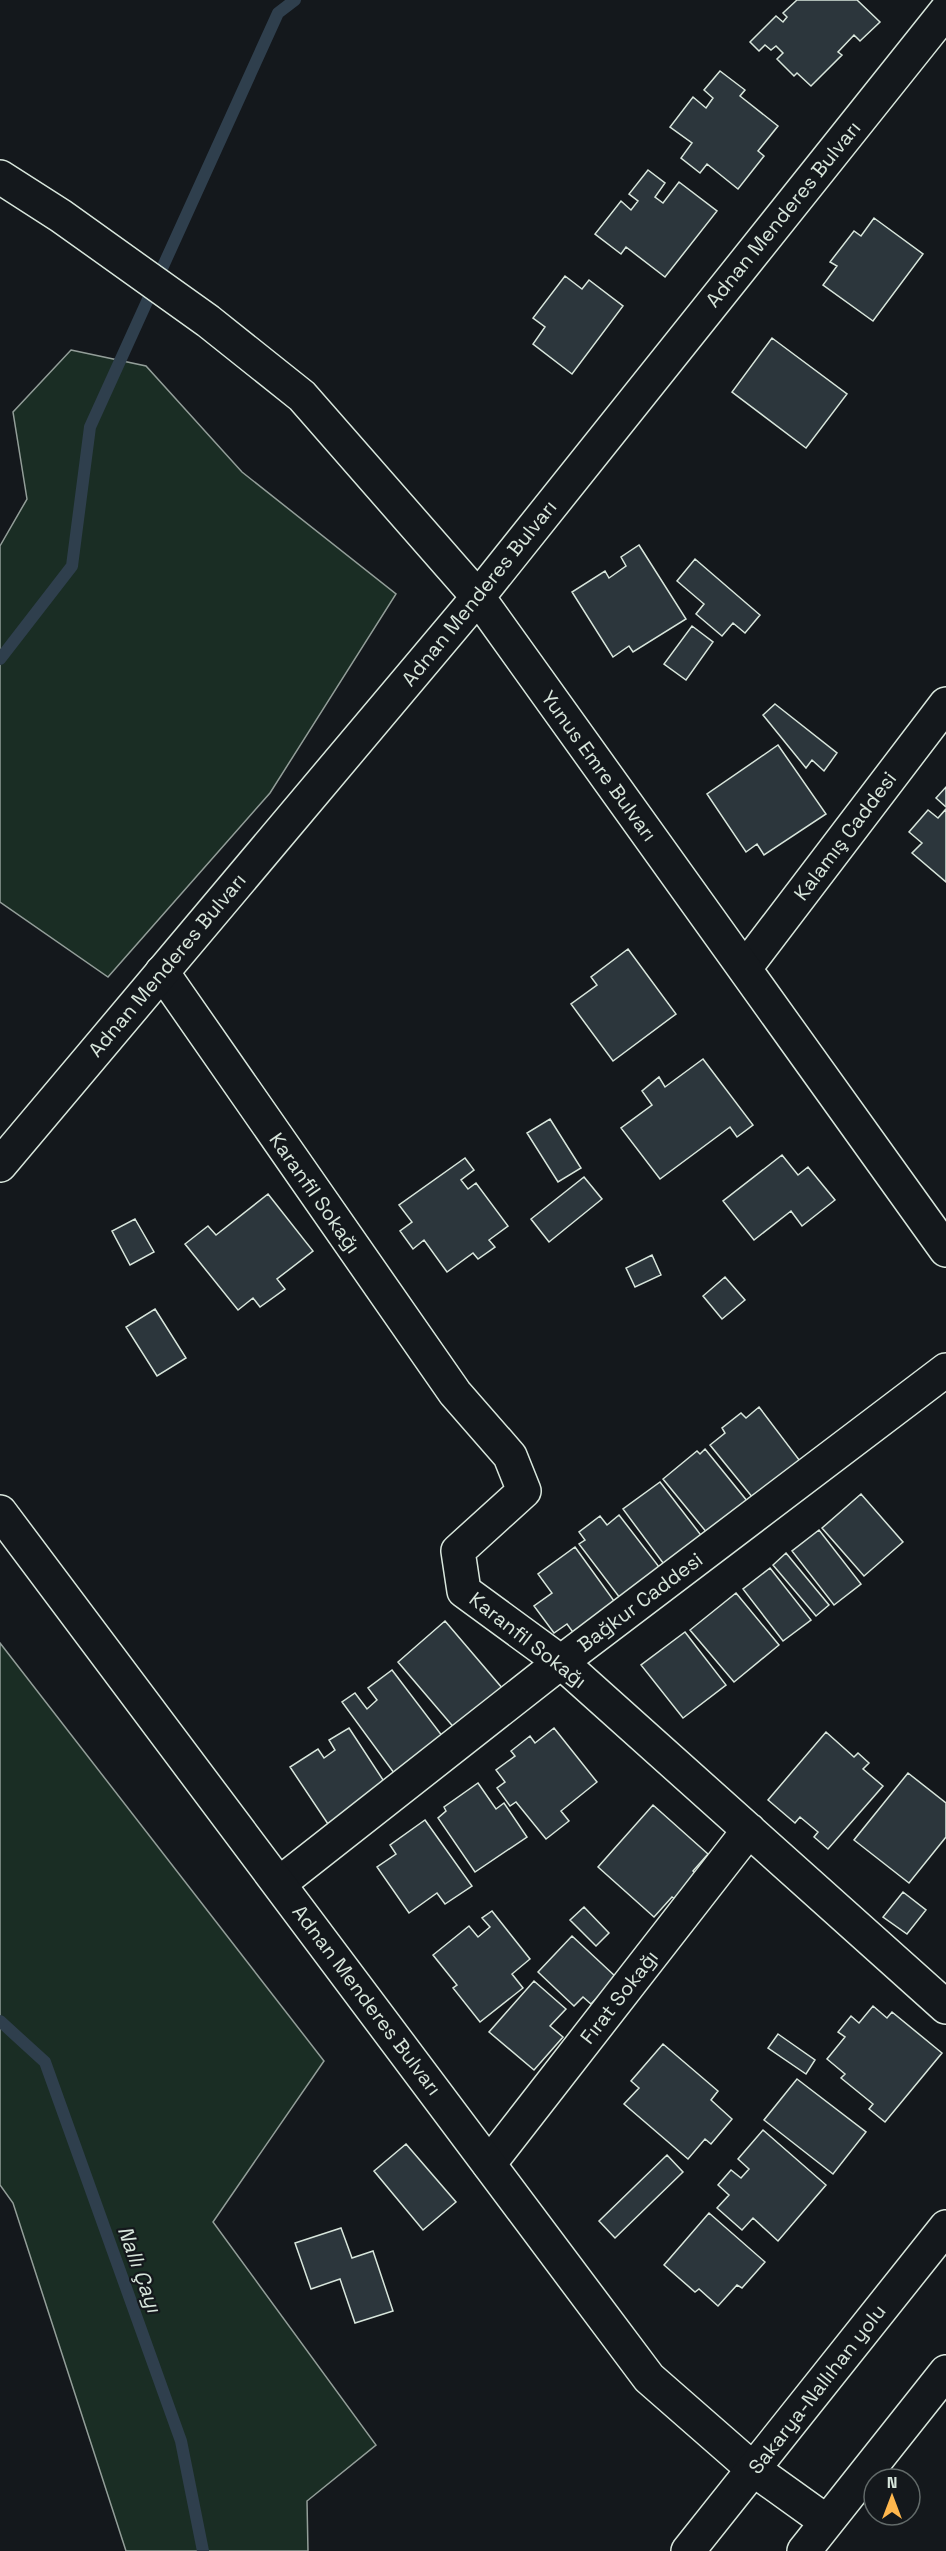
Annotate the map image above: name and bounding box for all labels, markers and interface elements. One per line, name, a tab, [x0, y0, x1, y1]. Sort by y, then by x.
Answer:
street label: Adnan Menderes Bulvarı	[700, 116, 866, 312]
street label: Adnan Menderes Bulvarı	[396, 495, 562, 691]
street label: Yunus Emre Bulvarı	[535, 685, 663, 847]
street label: Kalamış Caddesi	[788, 766, 902, 906]
street label: Adnan Menderes Bulvarı	[82, 868, 252, 1062]
street label: Karanfil Sokağı	[264, 1127, 366, 1259]
street label: Bağkur Caddesi	[572, 1546, 708, 1658]
street label: Karanfil Sokağı	[464, 1586, 592, 1694]
street label: Adnan Menderes Bulvarı	[287, 1899, 447, 2101]
street label: Fırat Sokağı	[574, 1945, 664, 2049]
water label: Nallı Çayı	[112, 2222, 168, 2317]
street label: Sakarya-Nallıhan yolu	[743, 2299, 891, 2479]
north arrow	[862, 2467, 922, 2527]
text: N	[887, 2472, 897, 2493]

